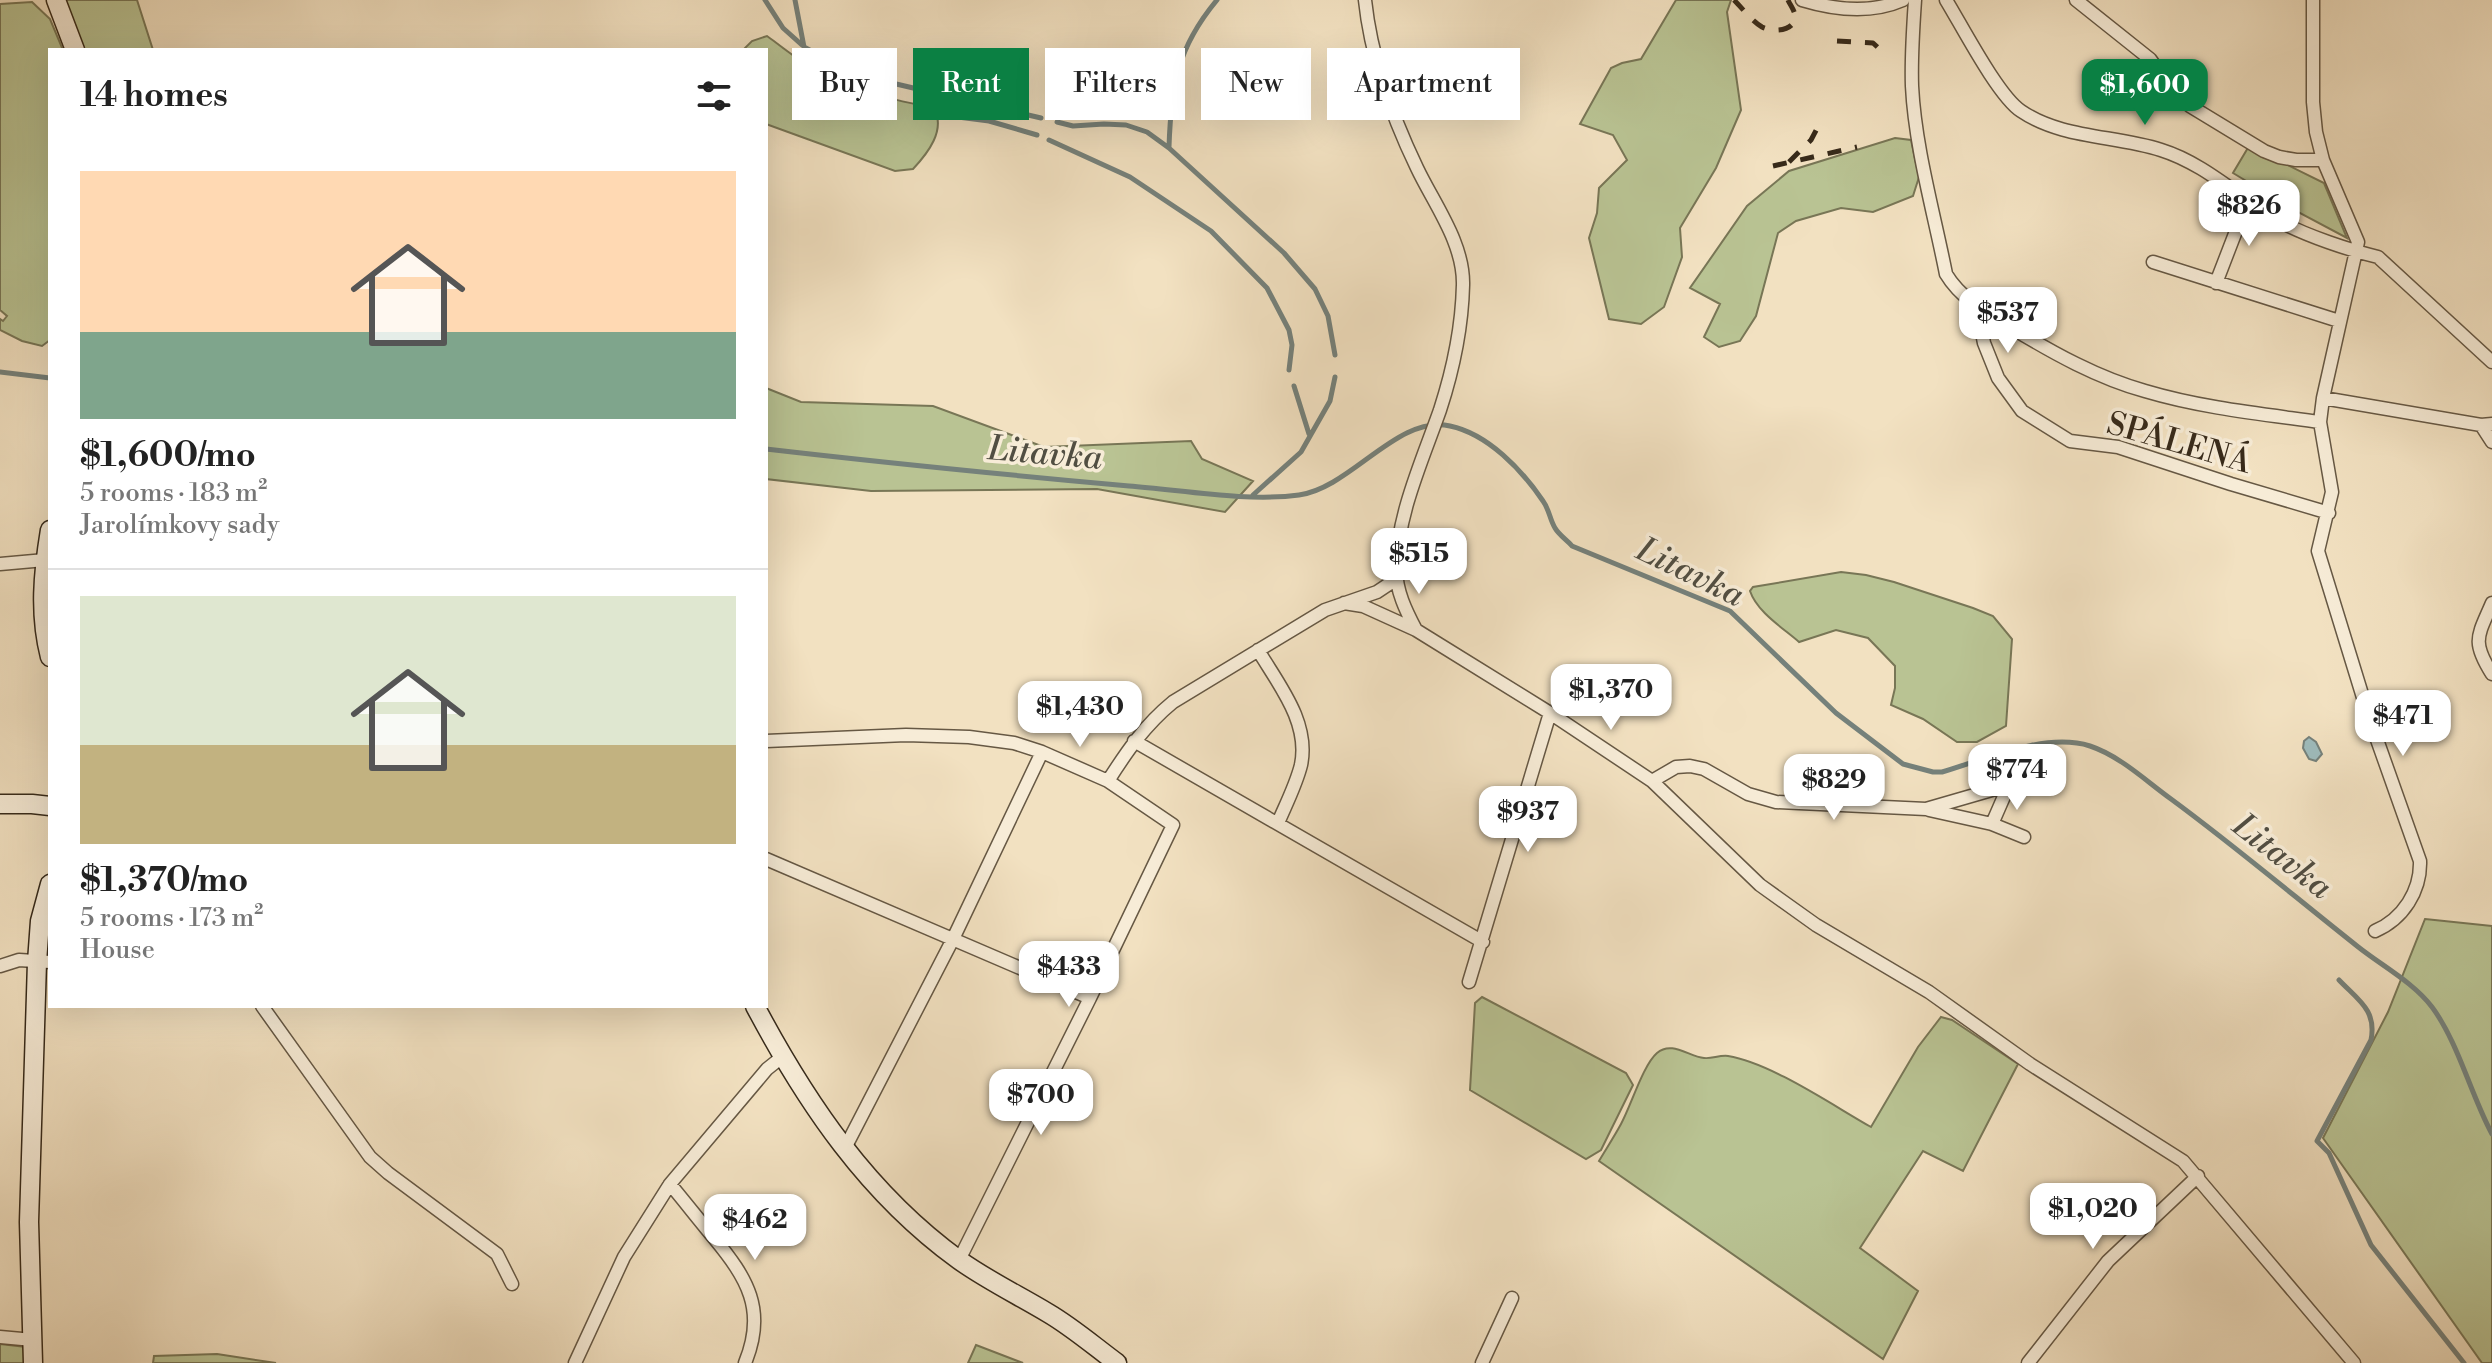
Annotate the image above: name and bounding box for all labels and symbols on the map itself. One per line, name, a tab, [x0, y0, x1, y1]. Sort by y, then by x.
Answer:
pin: $1,600	[2080, 59, 2210, 127]
pin: $826	[2202, 180, 2296, 248]
pin: $537	[1961, 287, 2055, 355]
street label: SPÁLENÁ	[2102, 401, 2257, 483]
water label: Litavka	[985, 428, 1104, 480]
pin: $515	[1372, 528, 1466, 596]
water label: Litavka	[1629, 529, 1751, 617]
pin: $1,370	[1546, 664, 1676, 732]
pin: $1,430	[1015, 681, 1145, 749]
pin: $471	[2356, 690, 2450, 758]
pin: $774	[1970, 744, 2064, 812]
pin: $829	[1787, 754, 1881, 822]
pin: $937	[1481, 786, 1575, 854]
water label: Litavka	[2223, 805, 2340, 909]
pin: $433	[1022, 941, 1116, 1009]
pin: $700	[994, 1069, 1088, 1137]
pin: $1,020	[2028, 1183, 2158, 1251]
pin: $462	[708, 1194, 802, 1262]

